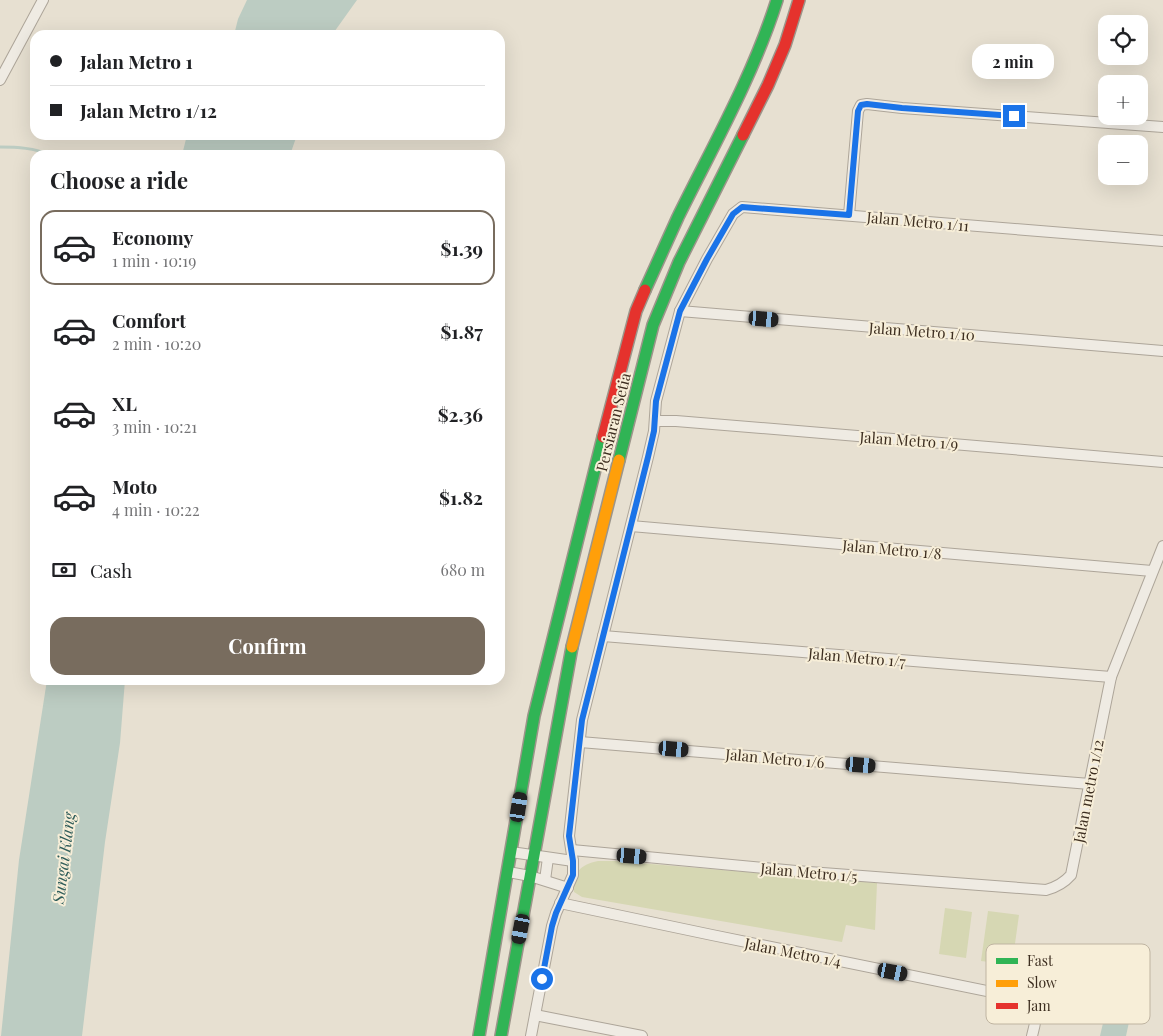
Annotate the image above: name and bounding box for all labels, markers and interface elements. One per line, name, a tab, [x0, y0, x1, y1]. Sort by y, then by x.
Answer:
map controls	[1098, 15, 1148, 185]
button: locate	[1098, 15, 1148, 65]
callout: 2 min	[973, 44, 1055, 78]
text: Jalan Metro 1	[80, 48, 193, 74]
text: 2 min	[992, 51, 1034, 72]
button: +	[1098, 75, 1148, 125]
text: Jalan Metro 1/12	[80, 97, 217, 123]
route end	[1003, 105, 1025, 127]
button: −	[1098, 135, 1148, 185]
text: Choose a ride	[50, 165, 188, 195]
street label: Jalan Metro 1/11	[865, 206, 970, 235]
text: Economy	[112, 224, 193, 250]
icon: car	[52, 225, 97, 270]
text: $1.39	[441, 235, 483, 261]
text: 1 min · 10:19	[112, 250, 196, 271]
text: Comfort	[112, 307, 186, 333]
icon: car	[52, 308, 97, 353]
car	[748, 310, 779, 328]
street label: Jalan Metro 1/10	[867, 317, 976, 345]
text: $1.87	[440, 318, 483, 344]
text: 2 min · 10:20	[112, 333, 201, 354]
street label: Persiaran Setia	[591, 370, 635, 473]
text: XL	[112, 390, 137, 416]
icon: car	[52, 391, 97, 436]
text: $2.36	[438, 401, 483, 427]
text: 3 min · 10:21	[112, 416, 197, 437]
street label: Jalan Metro 1/9	[858, 427, 959, 453]
text: Moto	[112, 473, 157, 499]
icon: car	[52, 474, 97, 519]
text: $1.82	[439, 484, 483, 510]
text: 4 min · 10:22	[112, 499, 200, 520]
street label: Jalan Metro 1/8	[841, 535, 943, 563]
icon: cash	[50, 556, 78, 584]
text: Cash	[90, 557, 132, 583]
text: 680 m	[441, 559, 485, 580]
button: Confirm	[50, 617, 485, 675]
street label: Jalan Metro 1/7	[806, 643, 907, 671]
street label: Jalan metro 1/12	[1068, 738, 1108, 845]
car	[658, 740, 689, 758]
street label: Jalan Metro 1/6	[724, 744, 825, 772]
car	[845, 756, 876, 774]
car	[509, 791, 528, 823]
water label: Sungai Klang	[47, 809, 79, 906]
car	[616, 847, 647, 865]
street label: Jalan Metro 1/5	[759, 858, 858, 886]
car	[510, 913, 531, 945]
street label: Jalan Metro 1/4	[742, 933, 843, 971]
legend	[986, 944, 1150, 1024]
text: Fast	[1027, 951, 1054, 970]
car	[876, 962, 909, 982]
route start	[531, 968, 553, 990]
text: Slow	[1027, 973, 1057, 992]
text: Jam	[1026, 996, 1051, 1015]

